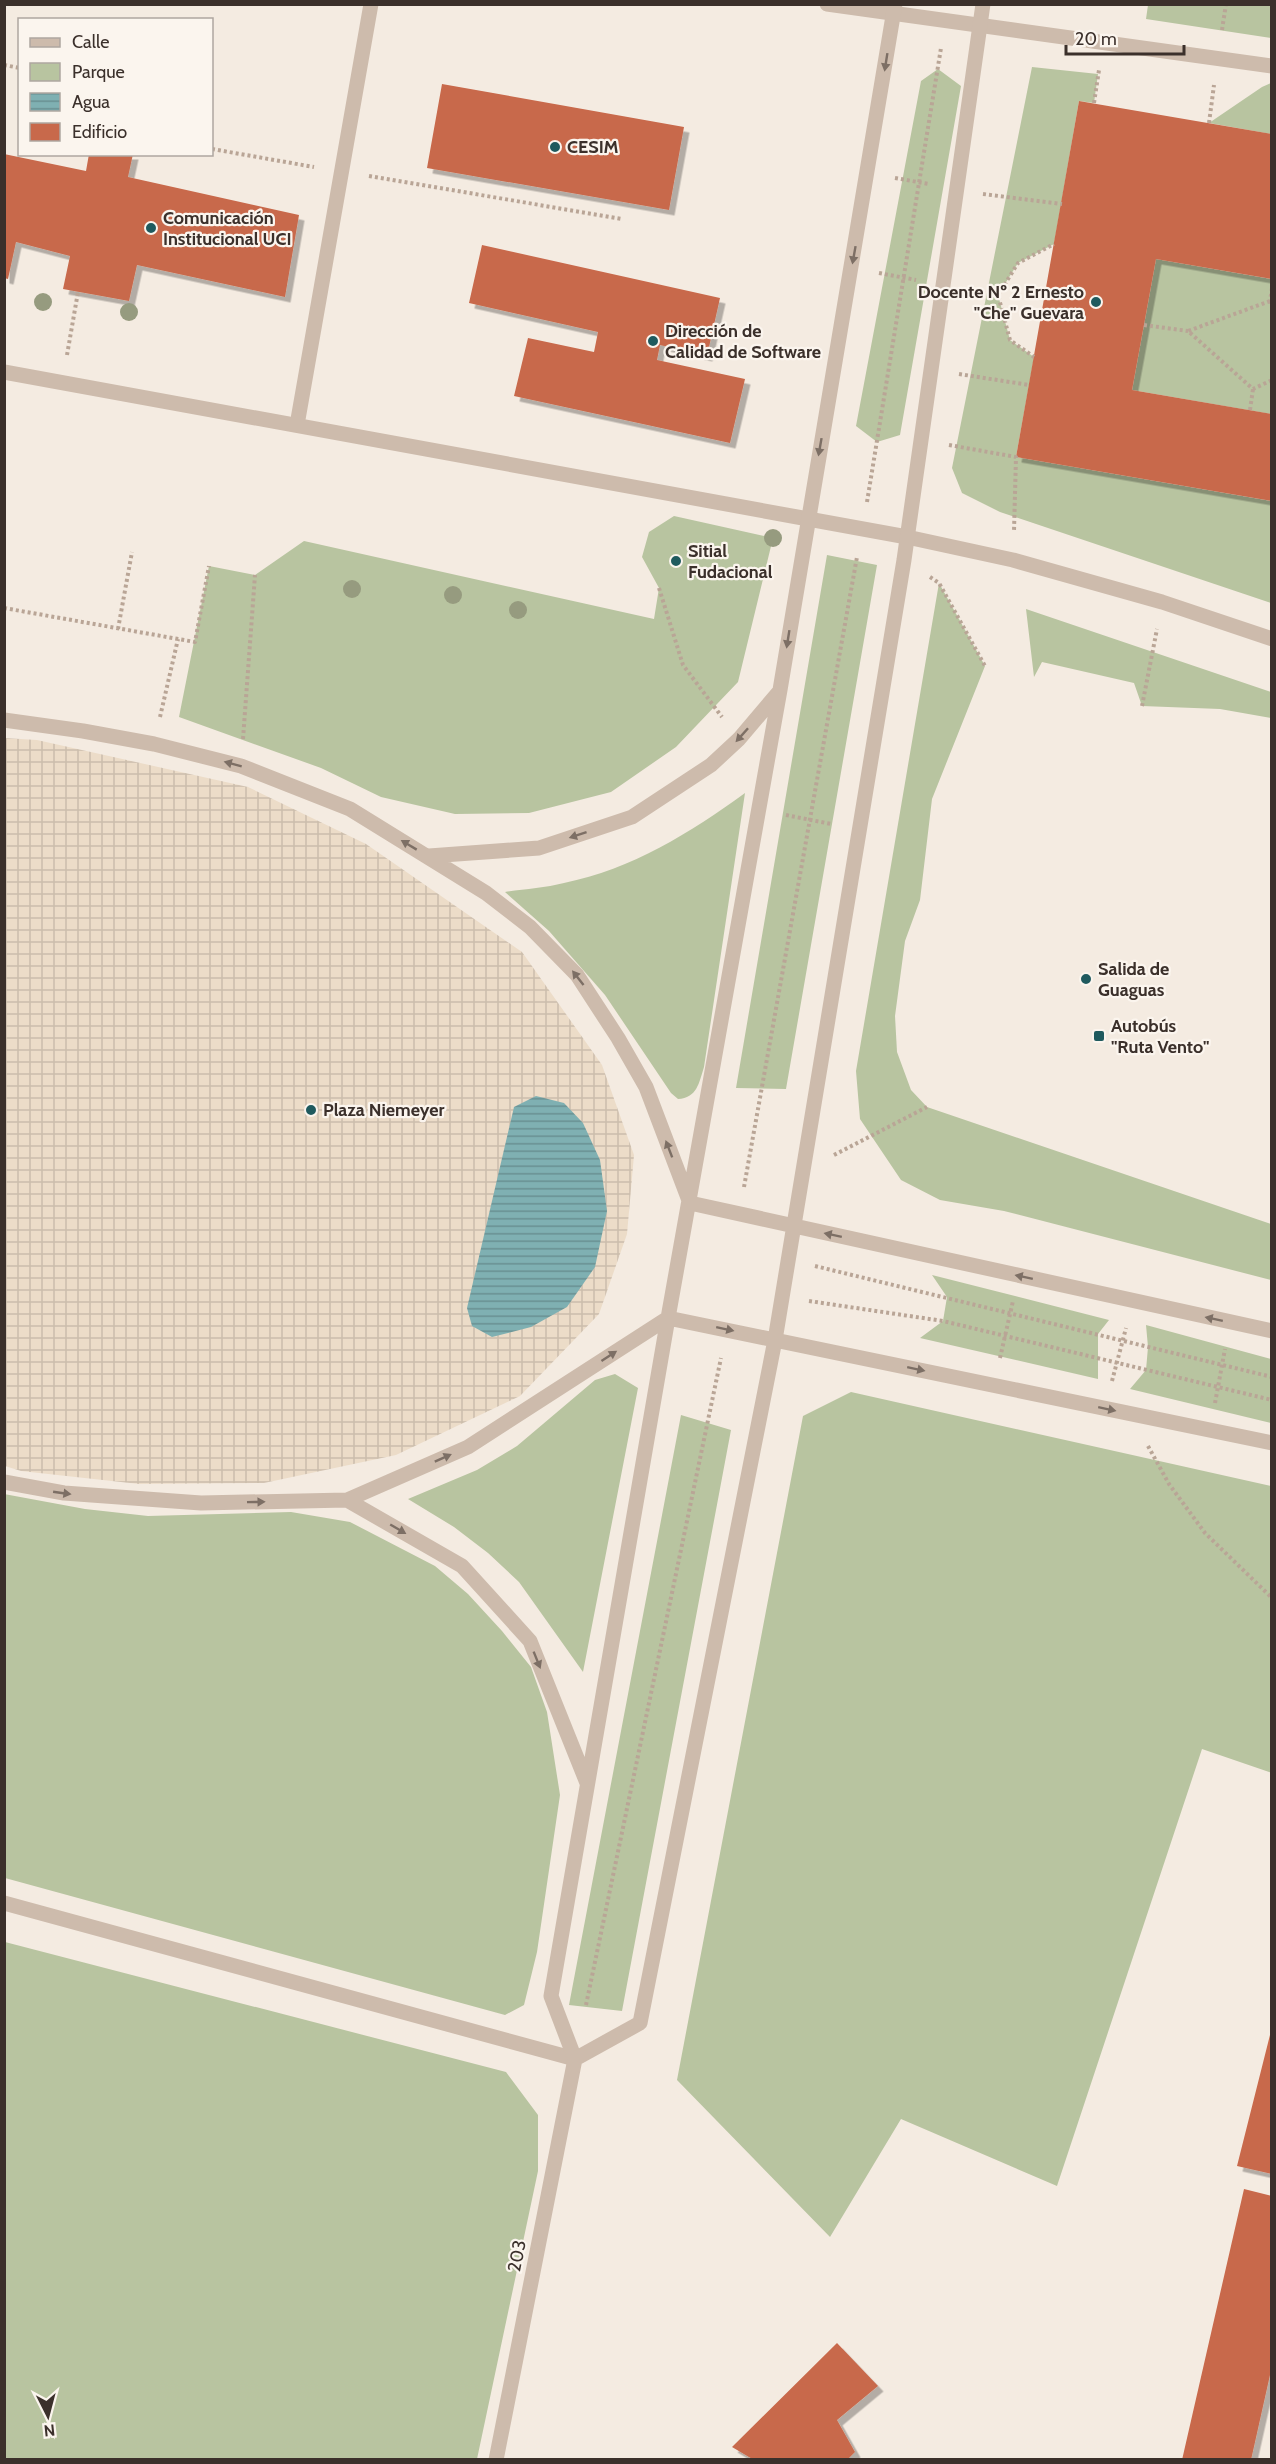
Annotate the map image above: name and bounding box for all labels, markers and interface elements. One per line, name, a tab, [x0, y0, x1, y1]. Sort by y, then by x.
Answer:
legend	[18, 18, 213, 156]
scale bar	[1066, 18, 1184, 56]
text: 20 m	[1075, 28, 1117, 50]
text: Calle	[72, 31, 109, 53]
one-way arrow	[881, 53, 890, 72]
text: Parque	[72, 61, 125, 83]
text: Agua	[72, 91, 110, 113]
text: Edificio	[72, 121, 127, 143]
place label: CESIM	[567, 136, 619, 158]
marker: CESIM	[548, 140, 562, 154]
place label: Comunicación Institucional UCI	[163, 207, 292, 250]
marker: Comunicación Institucional UCI	[144, 221, 158, 235]
one-way arrow	[849, 245, 858, 264]
place label: Docente Nº 2 Ernesto "Che" Guevara	[918, 281, 1084, 324]
marker: Docente Nº 2 Ernesto "Che" Guevara	[1089, 295, 1103, 309]
place label: Dirección de Calidad de Software	[665, 320, 821, 363]
marker: Dirección de Calidad de Software	[646, 334, 660, 348]
one-way arrow	[815, 437, 824, 456]
place label: Sitial Fudacional	[688, 540, 773, 583]
marker: Sitial Fudacional	[669, 554, 683, 568]
one-way arrow	[783, 630, 792, 649]
one-way arrow	[736, 727, 749, 742]
one-way arrow	[223, 759, 242, 769]
one-way arrow	[569, 831, 587, 841]
one-way arrow	[401, 839, 417, 850]
place label: Salida de Guaguas	[1098, 958, 1169, 1001]
one-way arrow	[572, 970, 584, 985]
marker: Salida de Guaguas	[1079, 972, 1093, 986]
place label: Autobús "Ruta Vento"	[1111, 1015, 1209, 1058]
marker: Autobús "Ruta Vento"	[1092, 1029, 1106, 1043]
place label: Plaza Niemeyer	[323, 1099, 445, 1121]
marker: Plaza Niemeyer	[304, 1103, 318, 1117]
one-way arrow	[664, 1140, 673, 1158]
one-way arrow	[824, 1230, 843, 1239]
one-way arrow	[1014, 1272, 1033, 1281]
one-way arrow	[1205, 1314, 1224, 1323]
one-way arrow	[716, 1325, 735, 1335]
one-way arrow	[600, 1350, 616, 1362]
one-way arrow	[907, 1365, 926, 1374]
one-way arrow	[1098, 1405, 1117, 1414]
one-way arrow	[434, 1453, 452, 1463]
one-way arrow	[53, 1488, 72, 1497]
one-way arrow	[247, 1497, 266, 1507]
one-way arrow	[390, 1524, 407, 1534]
one-way arrow	[532, 1651, 542, 1669]
street label: 203	[503, 2238, 531, 2274]
north arrow	[18, 2386, 78, 2446]
text: N	[43, 2420, 56, 2440]

